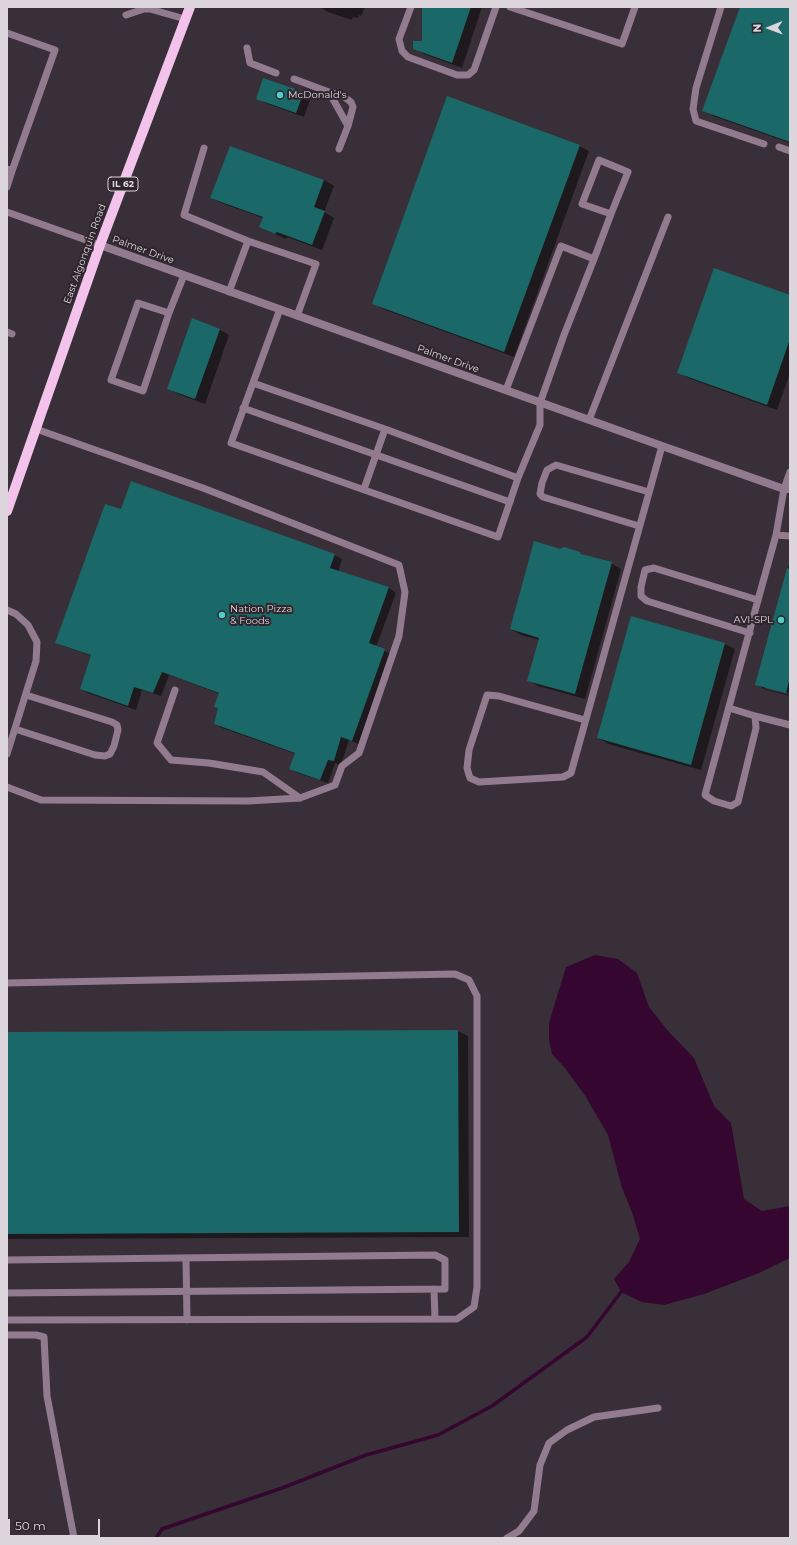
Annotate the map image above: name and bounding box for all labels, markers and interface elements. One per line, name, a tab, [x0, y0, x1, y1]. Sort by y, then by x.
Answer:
north arrow	[749, 8, 789, 48]
text: N	[750, 24, 764, 33]
place label: McDonald's	[288, 89, 347, 101]
marker: McDonald's	[275, 90, 285, 100]
road number: IL 62	[108, 177, 138, 191]
street label: East Algonquin Road	[61, 202, 109, 306]
street label: Palmer Drive	[110, 233, 176, 267]
street label: Palmer Drive	[415, 342, 481, 376]
place label: Nation Pizza & Foods	[230, 603, 292, 626]
marker: Nation Pizza & Foods	[217, 610, 227, 620]
place label: AVI-SPL	[734, 614, 773, 626]
marker: AVI-SPL	[776, 615, 786, 625]
scale bar	[10, 1511, 102, 1537]
text: 50 m	[15, 1518, 46, 1533]

